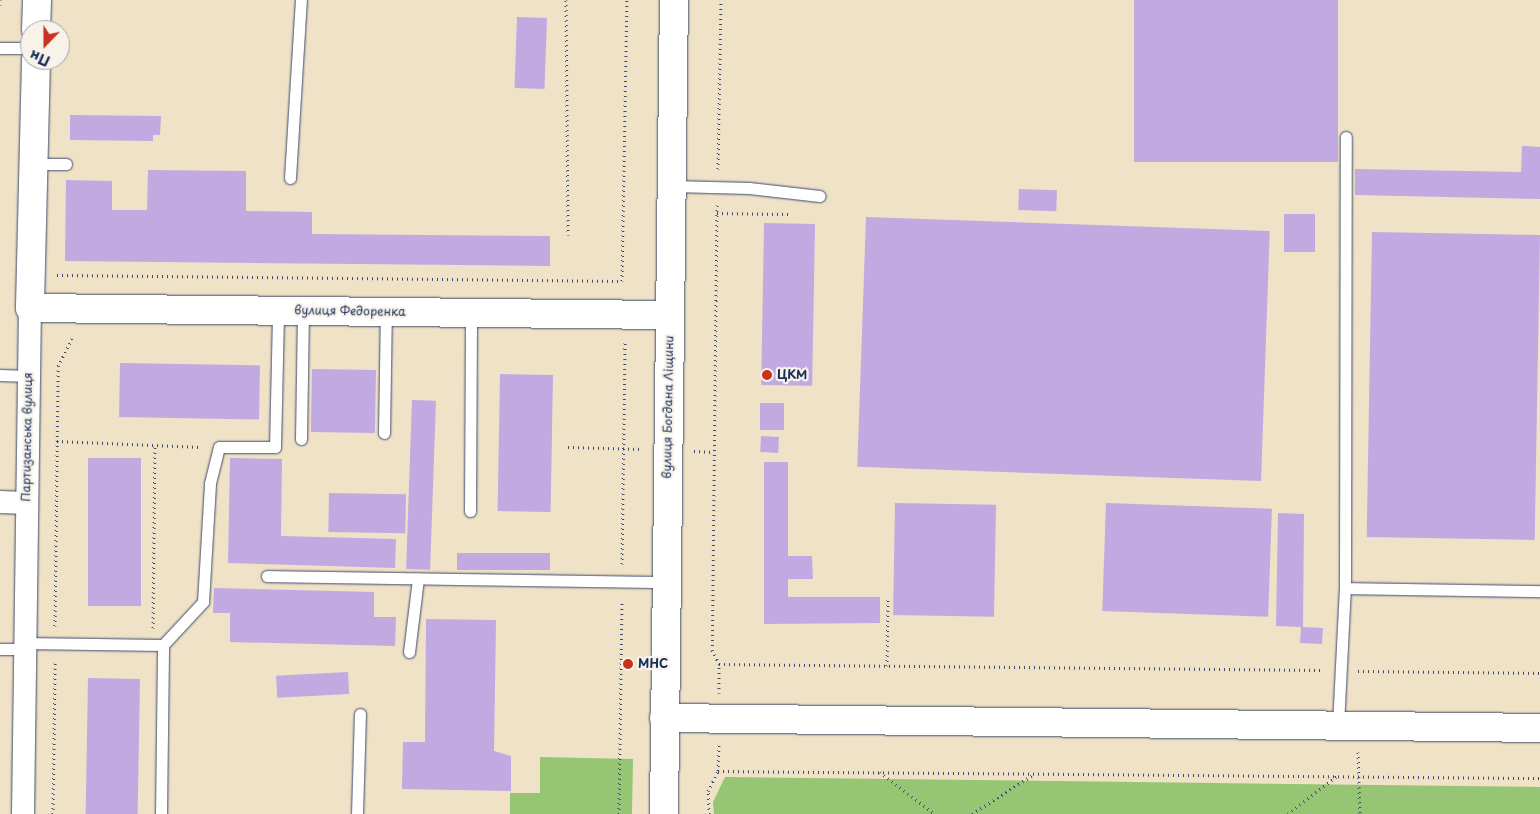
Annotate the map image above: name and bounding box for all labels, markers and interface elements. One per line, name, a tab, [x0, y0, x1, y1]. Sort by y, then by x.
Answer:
north arrow	[20, 20, 70, 70]
text: Пн	[26, 45, 53, 72]
street label: вулиця Федоренка	[294, 303, 406, 319]
street label: вулиця Богдана Ліщини	[660, 335, 676, 479]
place label: ЦКМ	[777, 368, 807, 382]
marker: ЦКМ	[761, 369, 773, 381]
street label: Партизанська вулиця	[19, 372, 35, 502]
place label: МНС	[638, 657, 668, 671]
marker: МНС	[622, 658, 634, 670]

